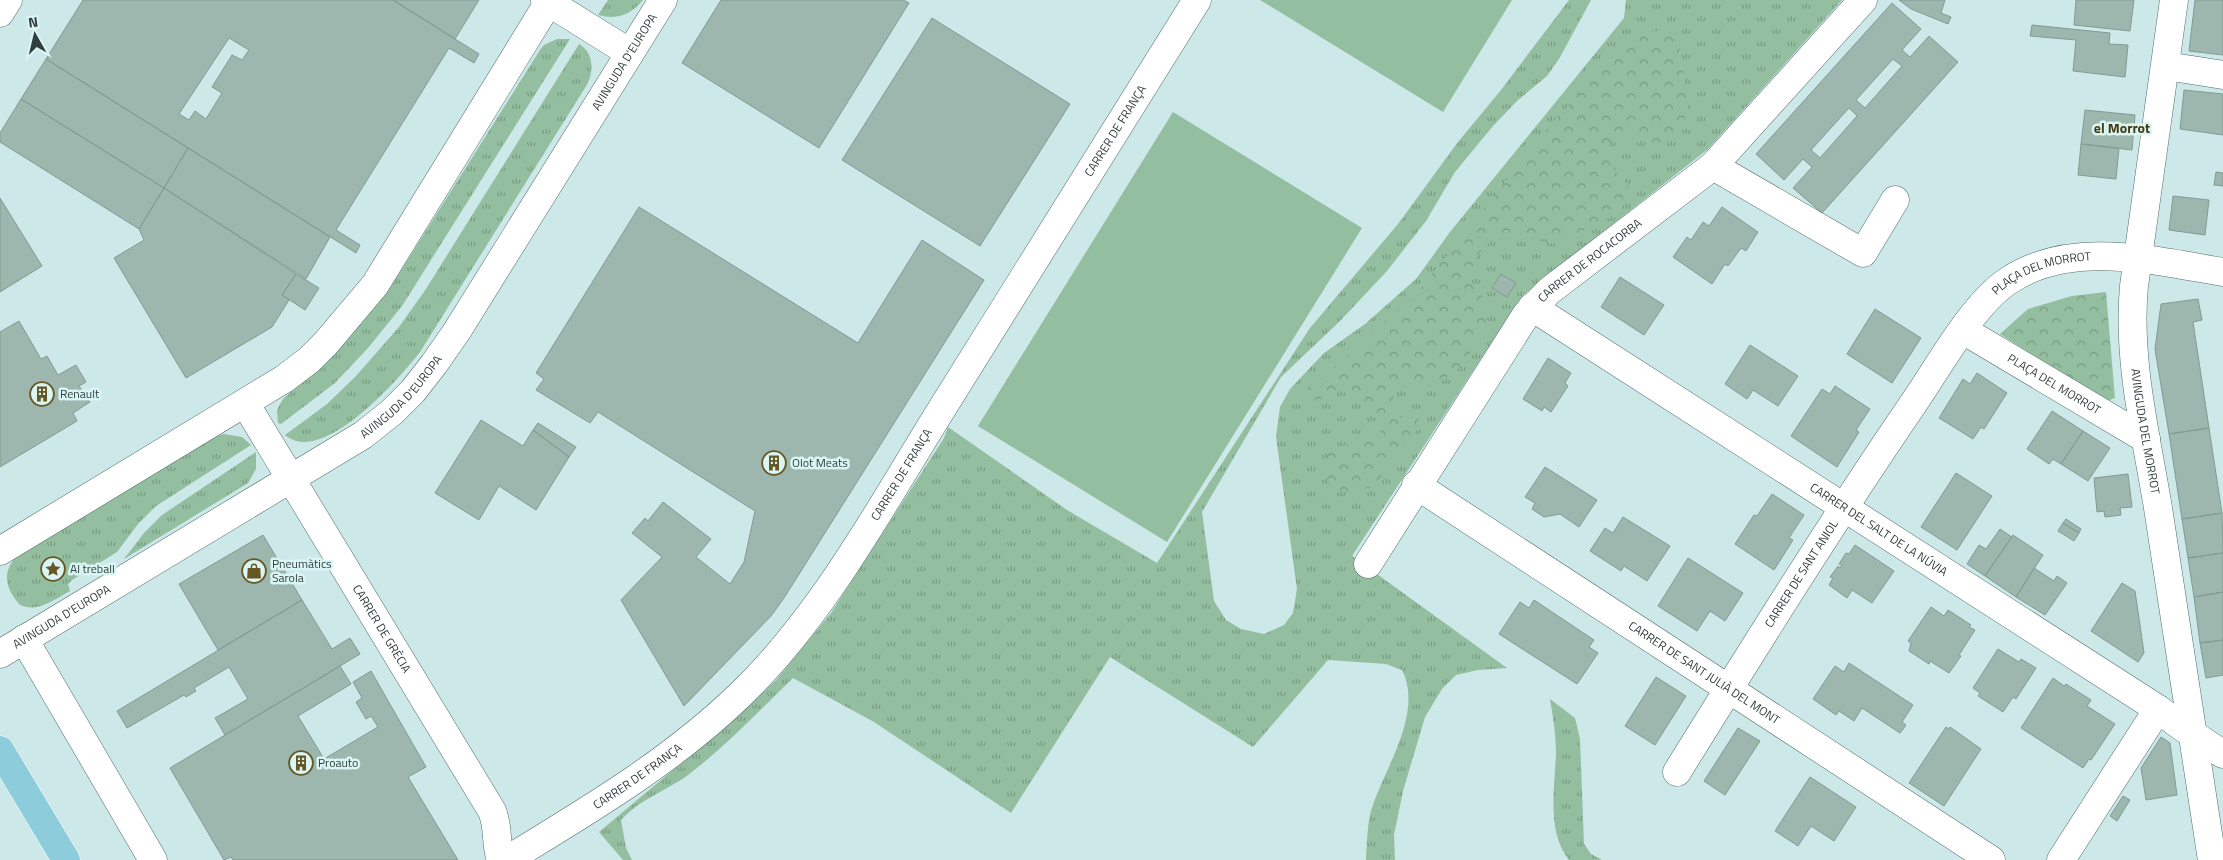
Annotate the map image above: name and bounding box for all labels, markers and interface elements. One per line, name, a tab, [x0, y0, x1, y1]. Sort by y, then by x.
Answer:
street label: AVINGUDA D'EUROPA	[587, 9, 661, 114]
north arrow	[10, 10, 60, 60]
text: N	[27, 11, 39, 33]
street label: CARRER DE FRANÇA	[1079, 81, 1151, 180]
district label: el Morrot	[2094, 117, 2150, 138]
street label: CARRER DE ROCACORBA	[1533, 214, 1646, 306]
street label: PLAÇA DEL MORROT	[1987, 246, 2092, 299]
street label: PLAÇA DEL MORROT	[2004, 349, 2105, 419]
street label: AVINGUDA D'EUROPA	[356, 351, 446, 443]
street label: AVINGUDA DEL MORROT	[2126, 367, 2166, 496]
building icon: Renault	[29, 381, 55, 407]
place label: Renault	[60, 384, 100, 403]
street label: CARRER DE FRANÇA	[866, 425, 937, 524]
building icon: Olot Meats	[761, 450, 787, 476]
place label: Olot Meats	[792, 453, 848, 472]
street label: CARRER DEL SALT DE LA NÚVIA	[1806, 478, 1952, 581]
street label: CARRER DE SANT ANIOL	[1759, 516, 1843, 631]
place label: Pneumàtics Sarola	[272, 554, 332, 587]
place icon: Al treball	[40, 556, 66, 582]
shop icon: Pneumàtics Sarola	[241, 558, 267, 584]
place label: Al treball	[70, 559, 115, 578]
street label: AVINGUDA D'EUROPA	[9, 580, 114, 653]
street label: CARRER DE GRÈCIA	[348, 581, 416, 676]
street label: CARRER DE SANT JULIÀ DEL MONT	[1625, 616, 1785, 729]
street label: CARRER DE FRANÇA	[589, 738, 686, 814]
building icon: Proauto	[288, 750, 314, 776]
place label: Proauto	[318, 753, 358, 772]

